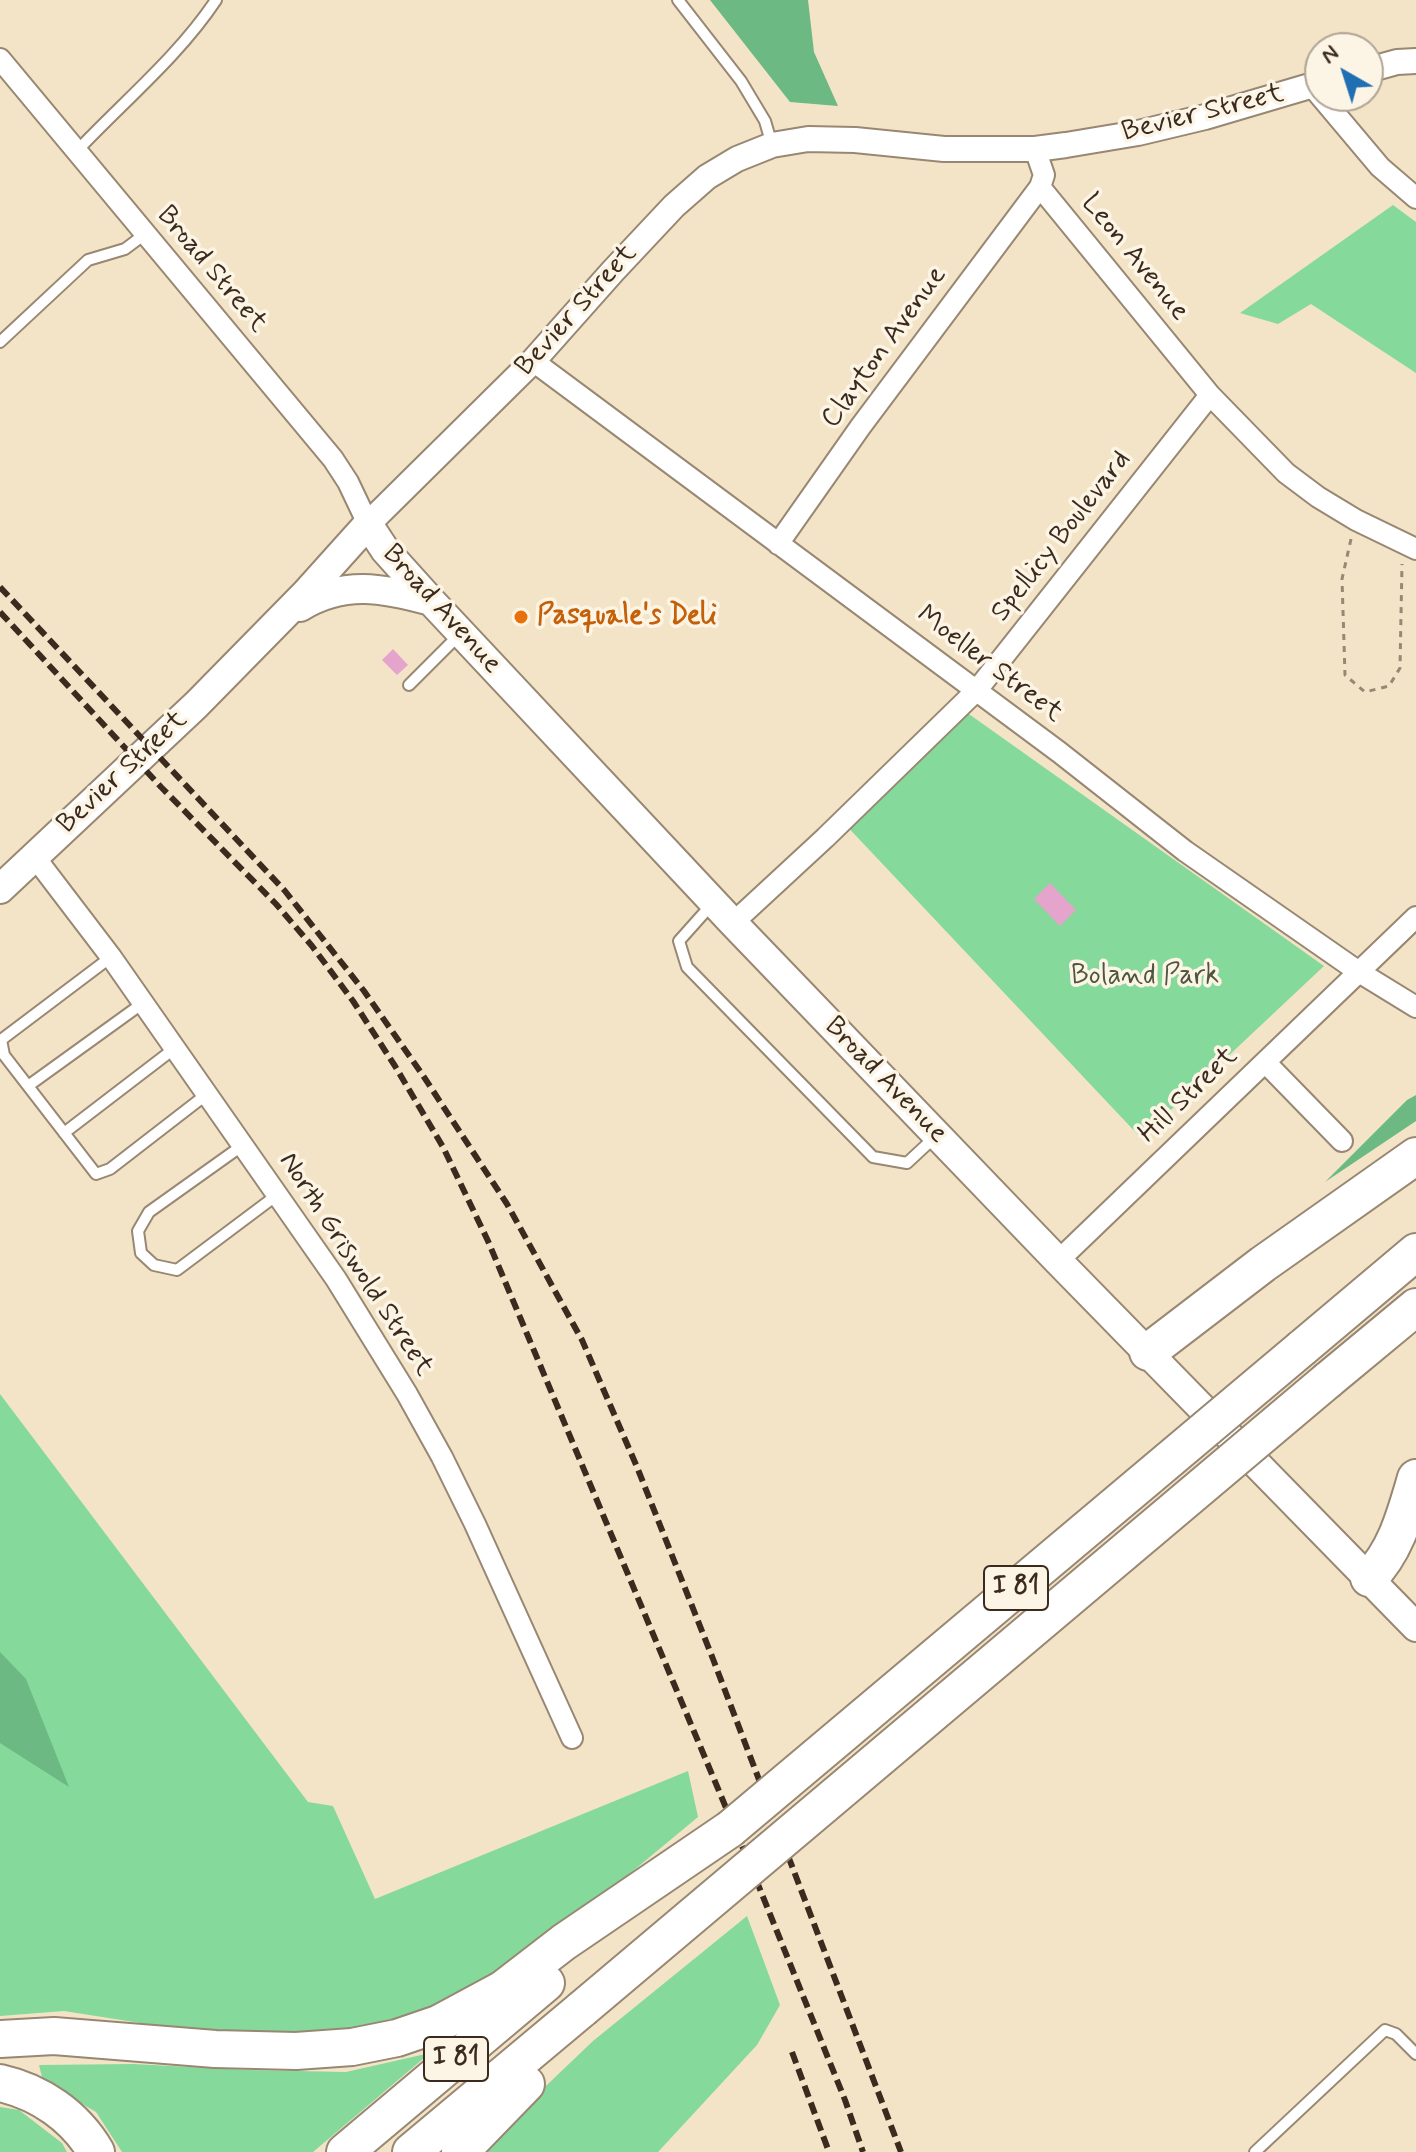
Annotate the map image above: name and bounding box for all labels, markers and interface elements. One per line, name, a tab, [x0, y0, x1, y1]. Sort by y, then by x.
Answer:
north arrow	[1304, 32, 1384, 112]
text: N	[1316, 39, 1345, 70]
street label: Bevier Street	[1119, 78, 1287, 150]
street label: Leon Avenue	[1073, 188, 1195, 328]
street label: Broad Street	[148, 200, 274, 340]
street label: Bevier Street	[509, 238, 645, 384]
street label: Clayton Avenue	[815, 261, 955, 435]
street label: Spellicy Boulevard	[985, 445, 1139, 629]
street label: Broad Avenue	[374, 538, 508, 682]
street label: Moeller Street	[909, 599, 1069, 731]
place label: Pasquale's Deli	[537, 600, 717, 634]
marker: Pasquale's Deli	[512, 608, 530, 626]
street label: Bevier Street	[51, 704, 195, 842]
park label: Boland Park	[1071, 960, 1219, 994]
street label: Broad Avenue	[816, 1011, 954, 1151]
street label: Hill Street	[1132, 1041, 1246, 1151]
street label: North Griswold Street	[270, 1147, 440, 1383]
road number: I 81	[984, 1566, 1048, 1610]
road number: I 81	[424, 2037, 488, 2081]

